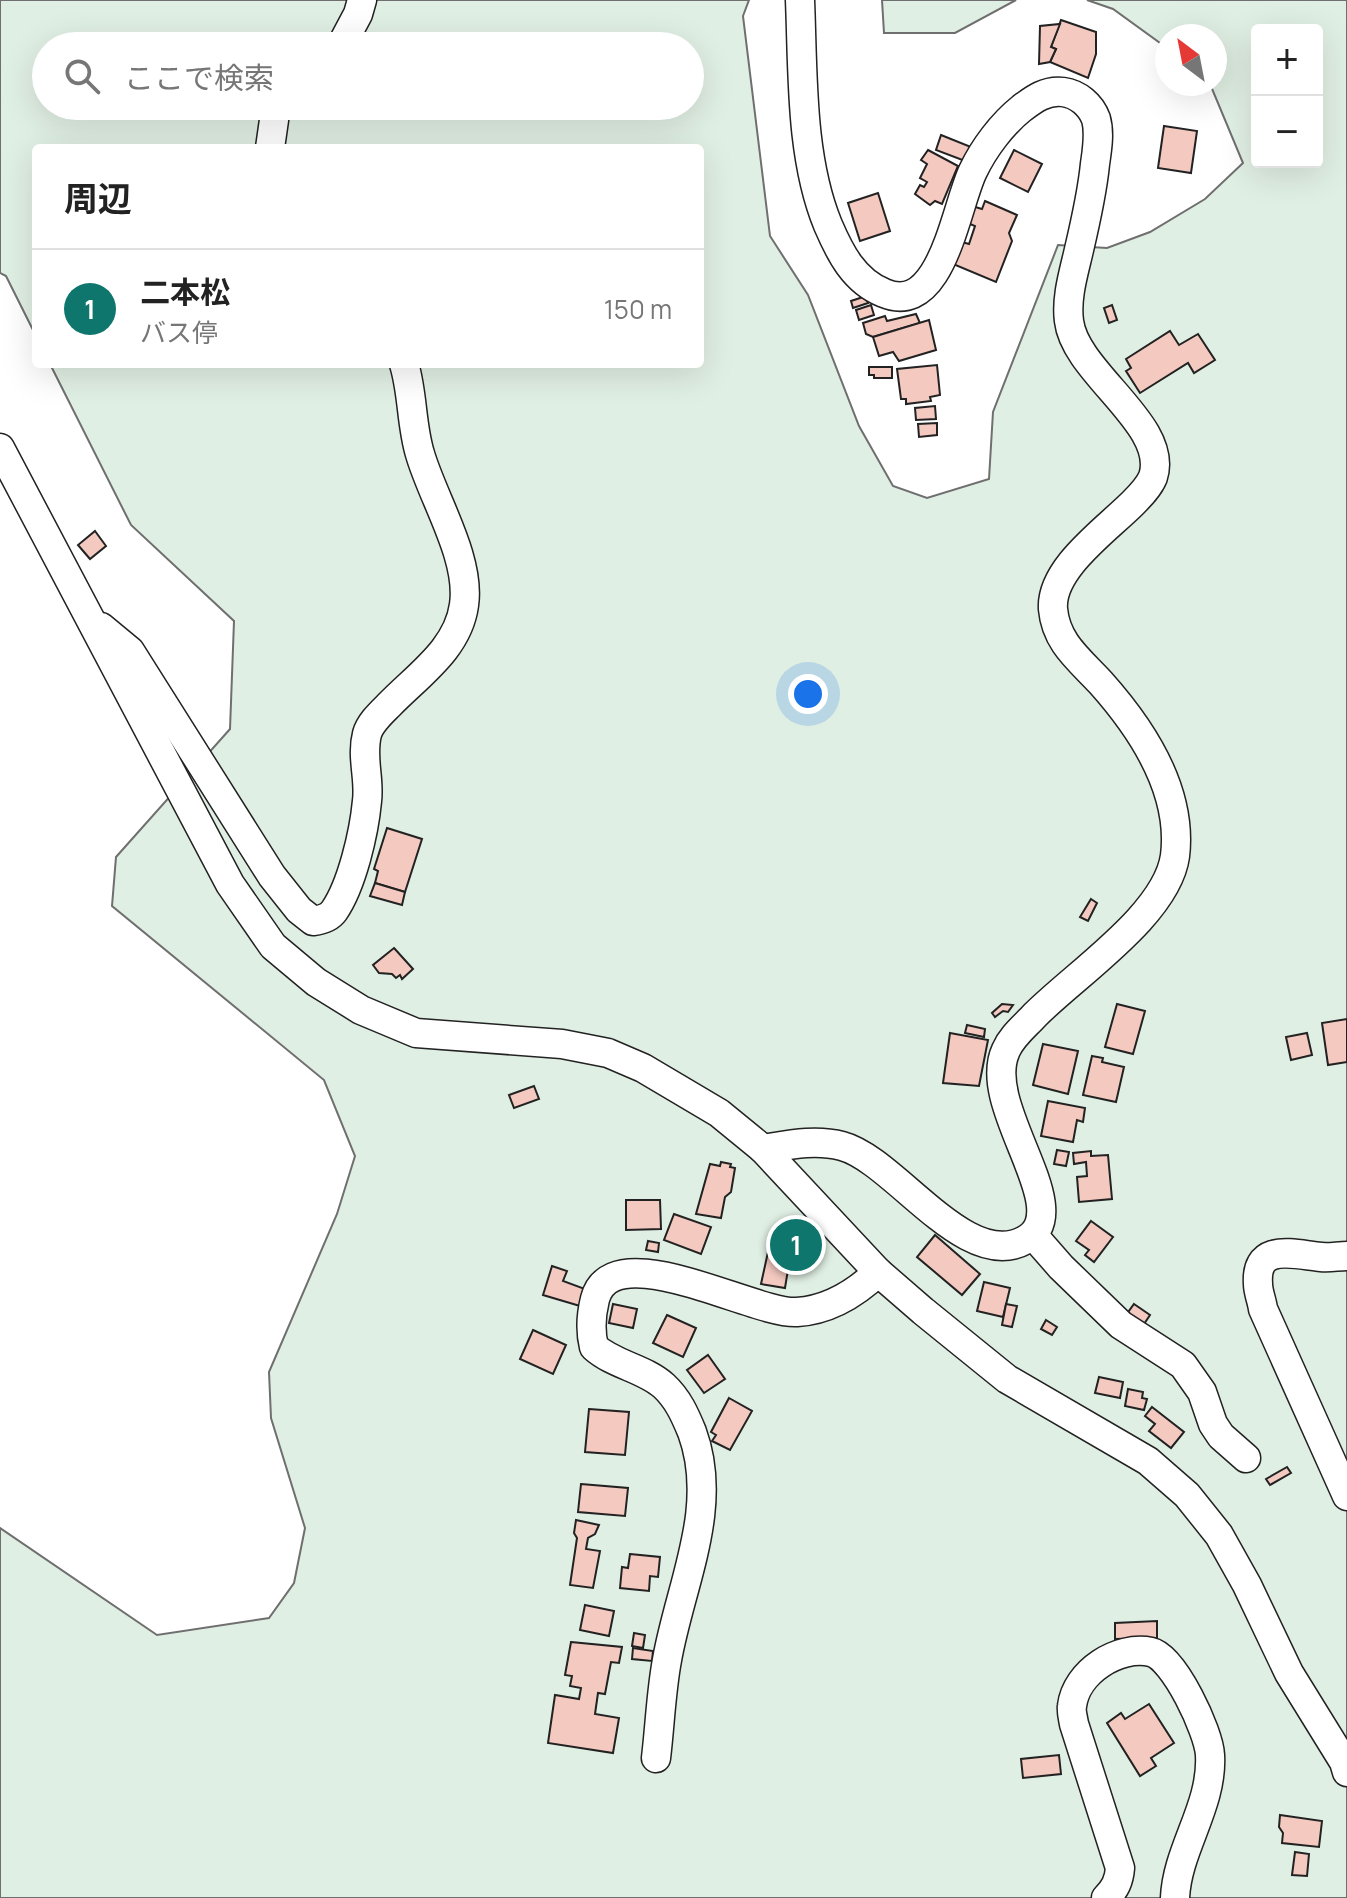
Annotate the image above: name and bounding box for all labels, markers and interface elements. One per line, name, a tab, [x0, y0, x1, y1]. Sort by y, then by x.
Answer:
north arrow	[1155, 24, 1227, 96]
map controls	[1251, 24, 1323, 168]
button: +	[1251, 24, 1323, 96]
search box	[32, 32, 704, 120]
icon: search	[60, 54, 104, 98]
text: ここで検索	[124, 57, 274, 98]
button: −	[1251, 96, 1323, 168]
text: 周辺	[64, 175, 132, 221]
text: 二本松	[140, 271, 230, 312]
text: 1	[84, 291, 96, 327]
text: 150 m	[604, 291, 672, 327]
text: バス停	[140, 314, 218, 350]
your location	[788, 674, 828, 714]
pin: 1	[770, 1215, 822, 1275]

